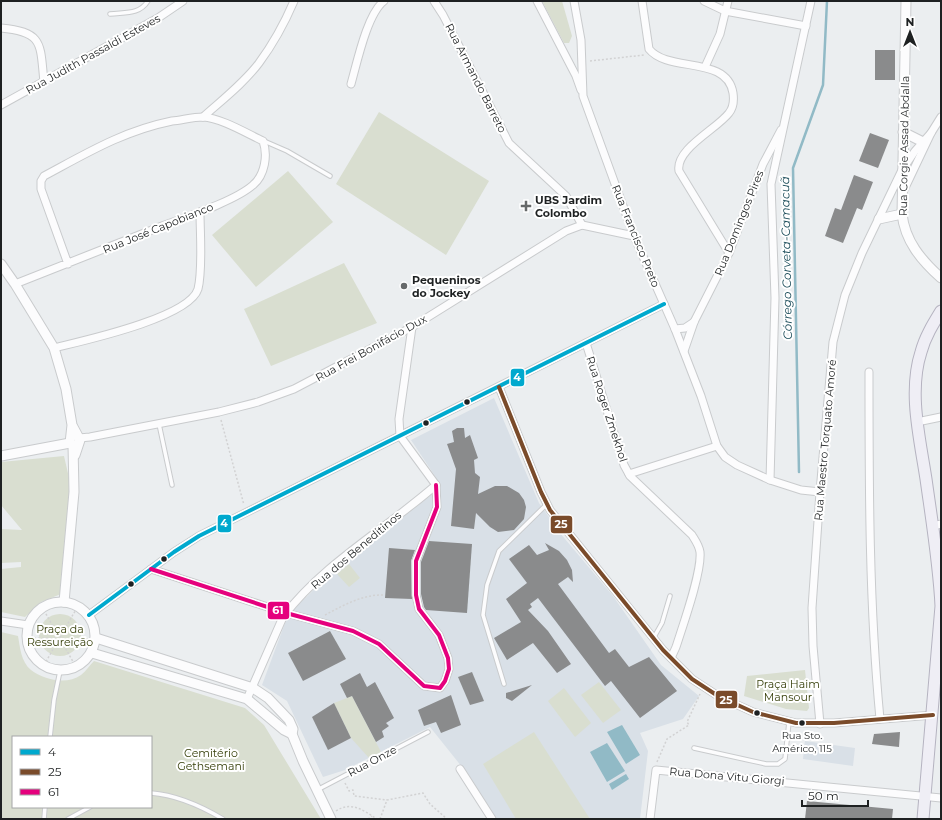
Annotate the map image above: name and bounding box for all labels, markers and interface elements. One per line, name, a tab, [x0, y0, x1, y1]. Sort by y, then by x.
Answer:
street label: Rua Judith Passaldi Esteves	[23, 11, 163, 97]
north arrow	[890, 12, 930, 52]
text: N	[906, 15, 914, 29]
street label: Rua Armando Barreto	[442, 21, 510, 135]
street label: Rua Corgie Assad Abdalla	[896, 76, 912, 216]
street label: Rua Domingos Pires	[711, 168, 767, 278]
water label: Córrego Corveta-Camacuã	[777, 176, 795, 340]
street label: Rua Francisco Preto	[609, 183, 663, 289]
place label: UBS Jardim Colombo	[535, 193, 602, 220]
street label: Rua José Capobianco	[101, 199, 215, 257]
marker: UBS Jardim Colombo	[520, 200, 532, 212]
place label: Pequeninos do Jockey	[412, 273, 481, 300]
marker: Pequeninos do Jockey	[399, 281, 409, 291]
street label: Rua Frei Bonifácio Dux	[313, 311, 429, 384]
street label: Rua Roger Zmekhol	[583, 354, 631, 464]
street label: Rua Maestro Torquato Amoré	[811, 358, 839, 521]
line badge: 4	[510, 368, 525, 387]
text: 4	[513, 370, 521, 384]
unlabelled marker	[462, 397, 472, 407]
unlabelled marker	[421, 418, 431, 428]
street label: Rua dos Beneditinos	[308, 508, 405, 592]
line badge: 4	[217, 514, 232, 533]
line badge: 25	[550, 515, 573, 534]
text: 4	[220, 516, 228, 530]
text: 25	[554, 517, 568, 531]
unlabelled marker	[159, 554, 169, 564]
unlabelled marker	[126, 579, 136, 589]
line badge: 61	[267, 601, 290, 620]
text: 61	[272, 603, 284, 617]
park label: Praça da Ressureição	[27, 622, 93, 649]
park label: Praça Haim Mansour	[756, 677, 820, 704]
line badge: 25	[715, 690, 738, 709]
text: 25	[719, 693, 733, 707]
unlabelled marker	[752, 708, 762, 718]
marker: Rua Sto. Américo, 115	[797, 718, 807, 728]
place label: Rua Sto. Américo, 115	[772, 729, 832, 755]
legend	[12, 736, 152, 808]
street label: Rua Onze	[345, 742, 399, 780]
text: 4	[48, 744, 56, 759]
park label: Cemitério Gethsemani	[177, 746, 245, 773]
text: 25	[48, 764, 62, 779]
street label: Rua Dona Vitu Giorgi	[669, 764, 785, 788]
scale bar	[802, 782, 868, 808]
text: 61	[48, 784, 60, 799]
text: 50 m	[808, 788, 839, 803]

